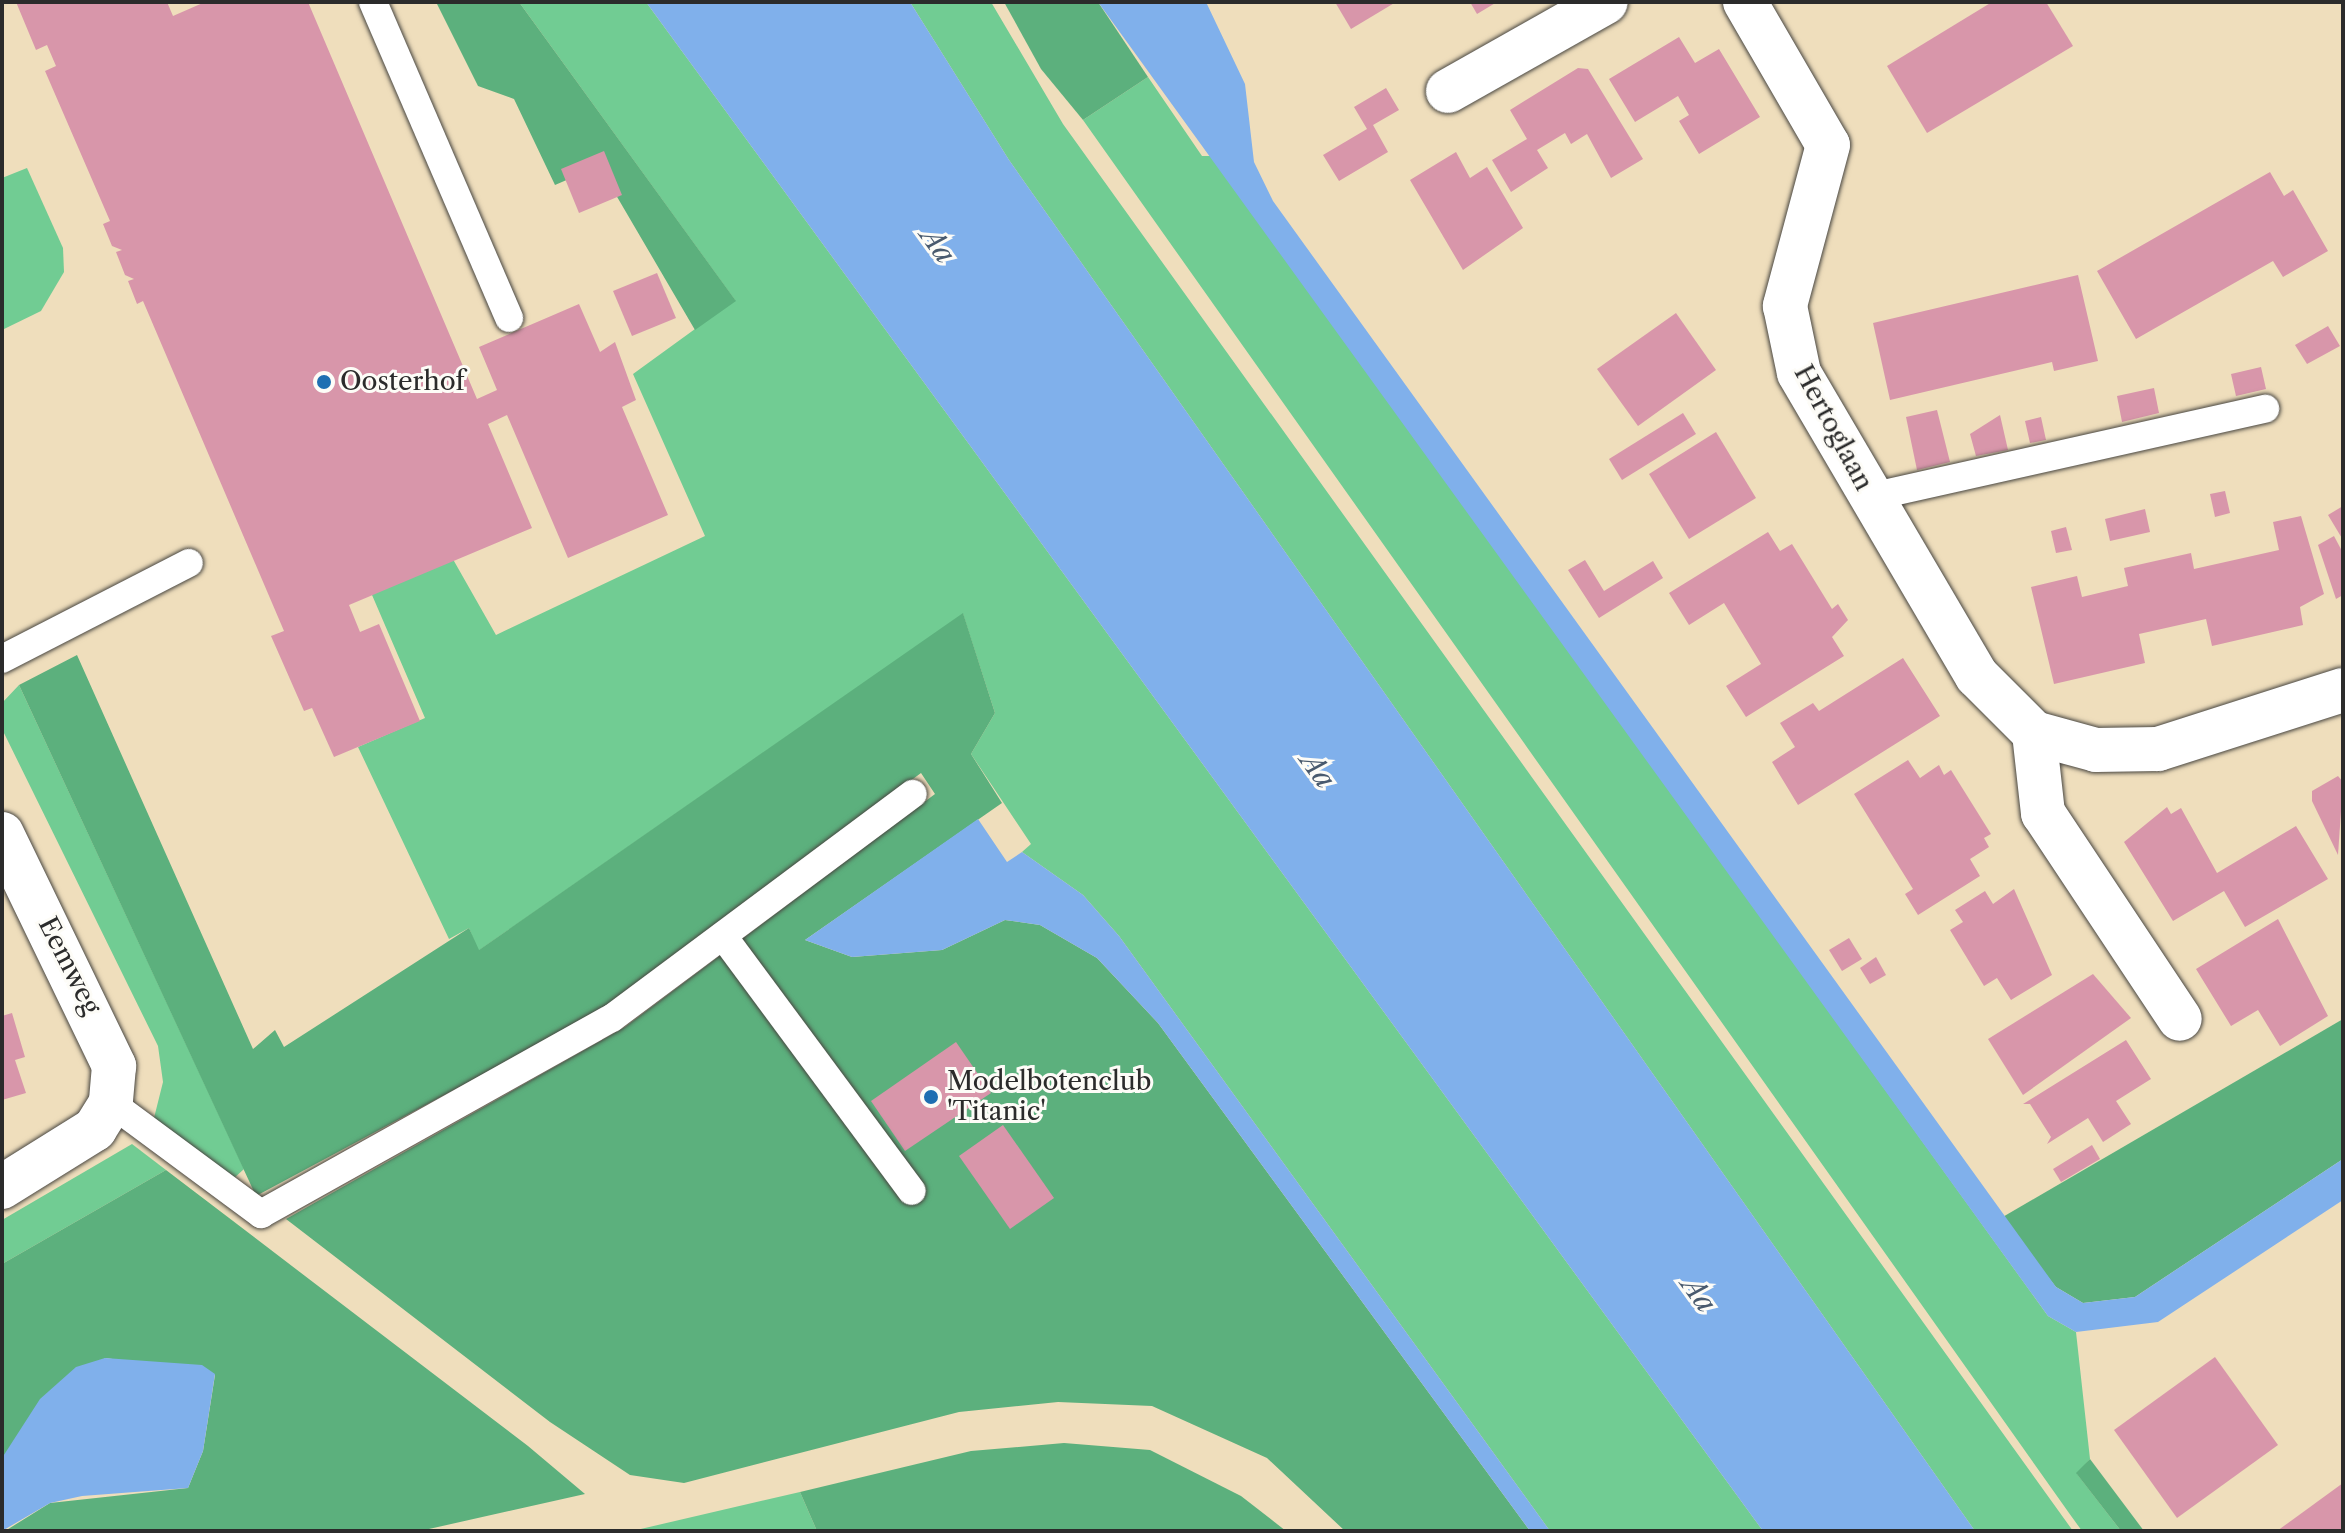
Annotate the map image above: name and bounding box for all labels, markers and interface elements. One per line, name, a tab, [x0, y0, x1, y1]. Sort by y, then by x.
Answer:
water label: Aa	[914, 220, 962, 270]
street label: Hertoglaan	[1787, 360, 1879, 496]
place label: Oosterhof	[340, 366, 465, 398]
marker: Oosterhof	[315, 373, 333, 391]
water label: Aa	[1294, 745, 1342, 795]
street label: Eemweg	[31, 912, 107, 1020]
place label: Modelbotenclub 'Titanic'	[947, 1066, 1151, 1128]
marker: Modelbotenclub 'Titanic'	[922, 1088, 940, 1106]
water label: Aa	[1675, 1269, 1723, 1319]

